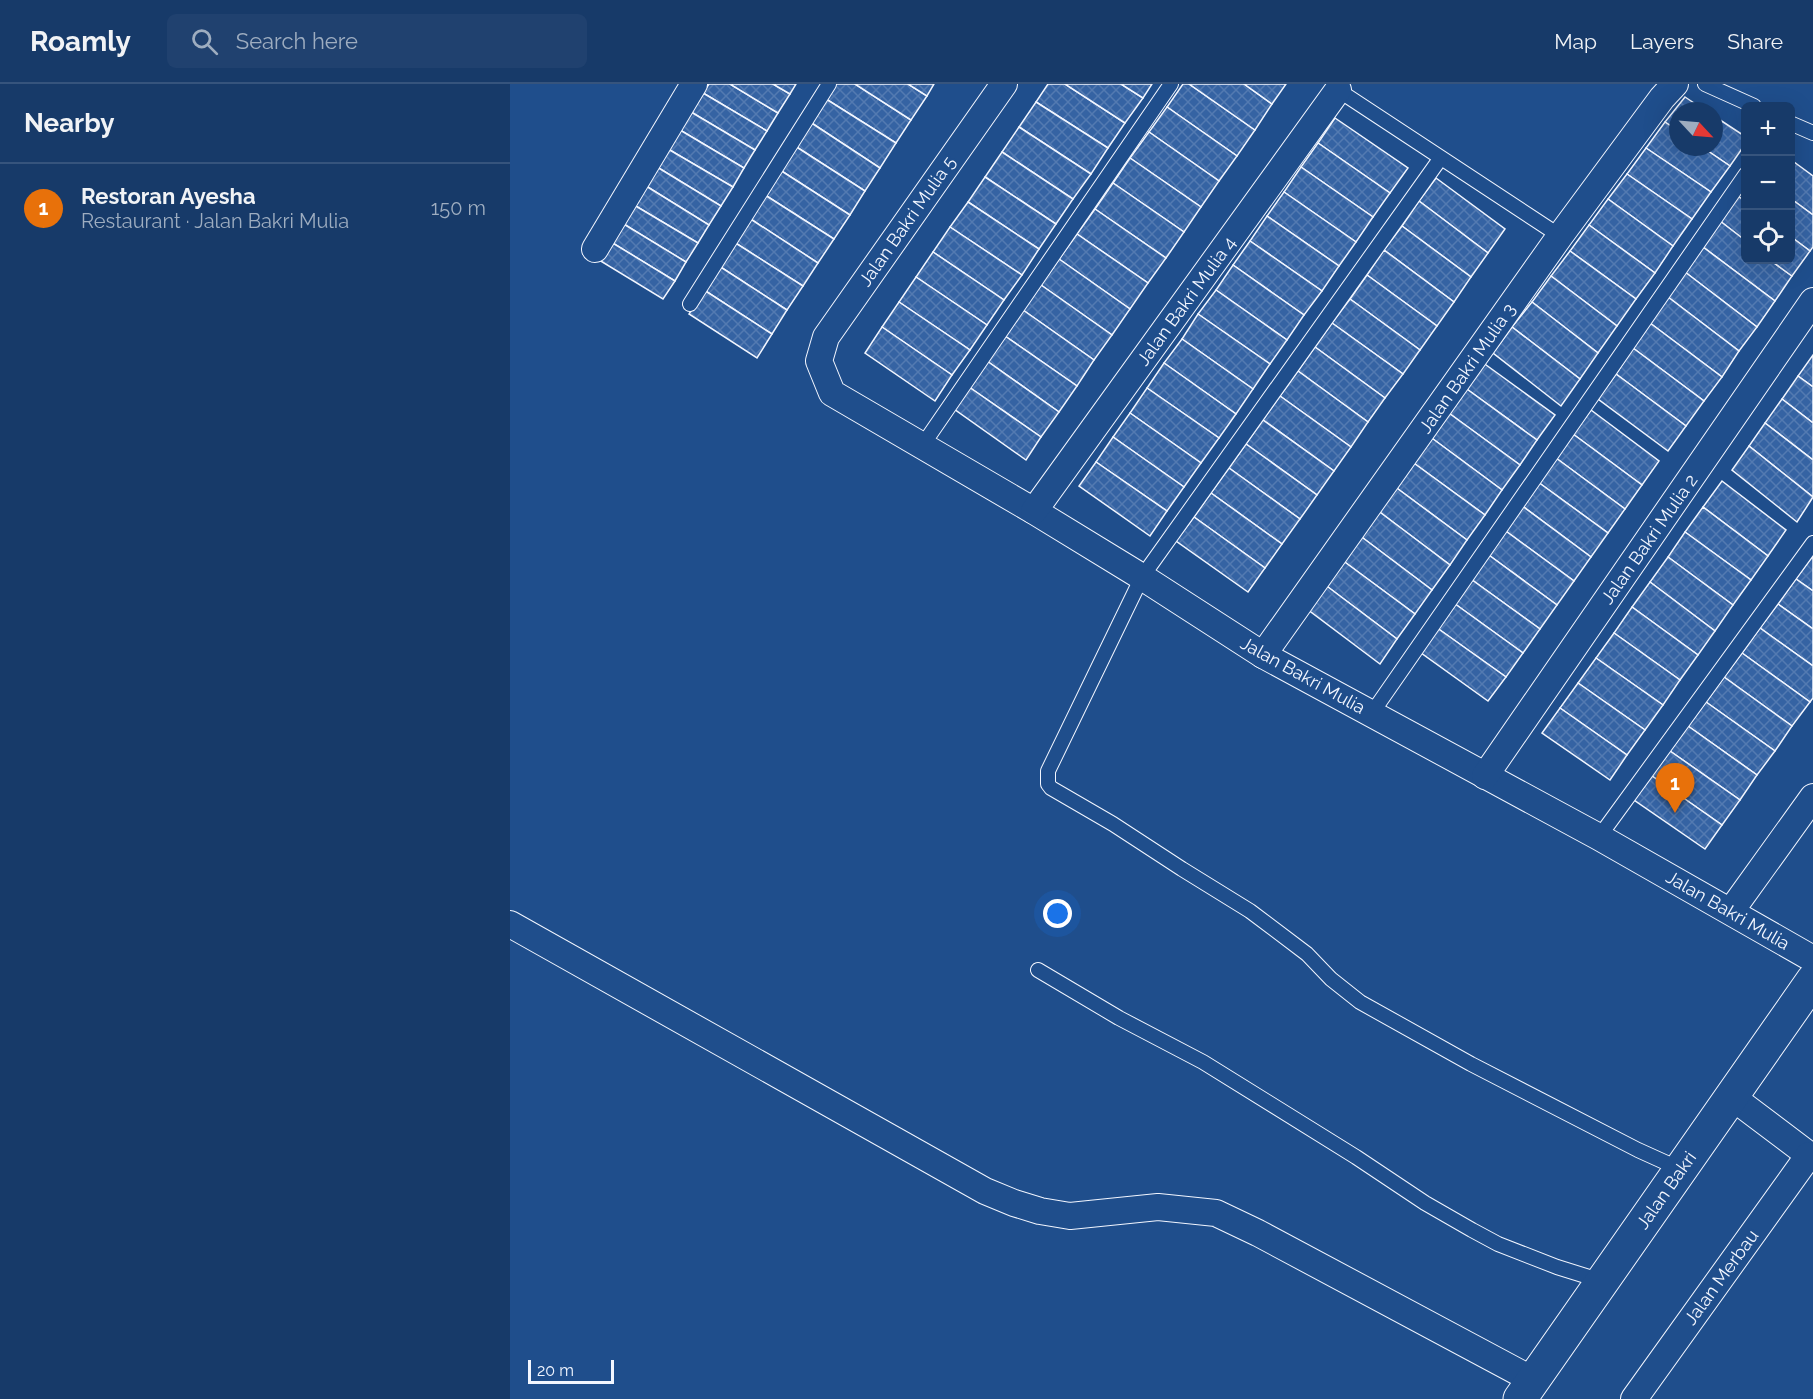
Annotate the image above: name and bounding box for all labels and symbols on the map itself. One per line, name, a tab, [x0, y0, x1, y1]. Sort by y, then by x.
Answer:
north arrow	[1669, 102, 1723, 156]
street label: Jalan Bakri Mulia 5	[854, 152, 960, 290]
street label: Jalan Bakri Mulia 4	[1132, 232, 1240, 369]
street label: Jalan Bakri Mulia 3	[1414, 299, 1520, 437]
street label: Jalan Bakri Mulia 2	[1596, 470, 1702, 608]
street label: Jalan Bakri Mulia	[1237, 632, 1369, 718]
pin: 1	[1656, 764, 1694, 813]
street label: Jalan Bakri Mulia	[1662, 866, 1794, 954]
your location	[1043, 899, 1072, 928]
street label: Jalan Bakri	[1632, 1147, 1700, 1233]
street label: Jalan Merbau	[1680, 1225, 1762, 1329]
scale bar	[528, 1357, 614, 1384]

